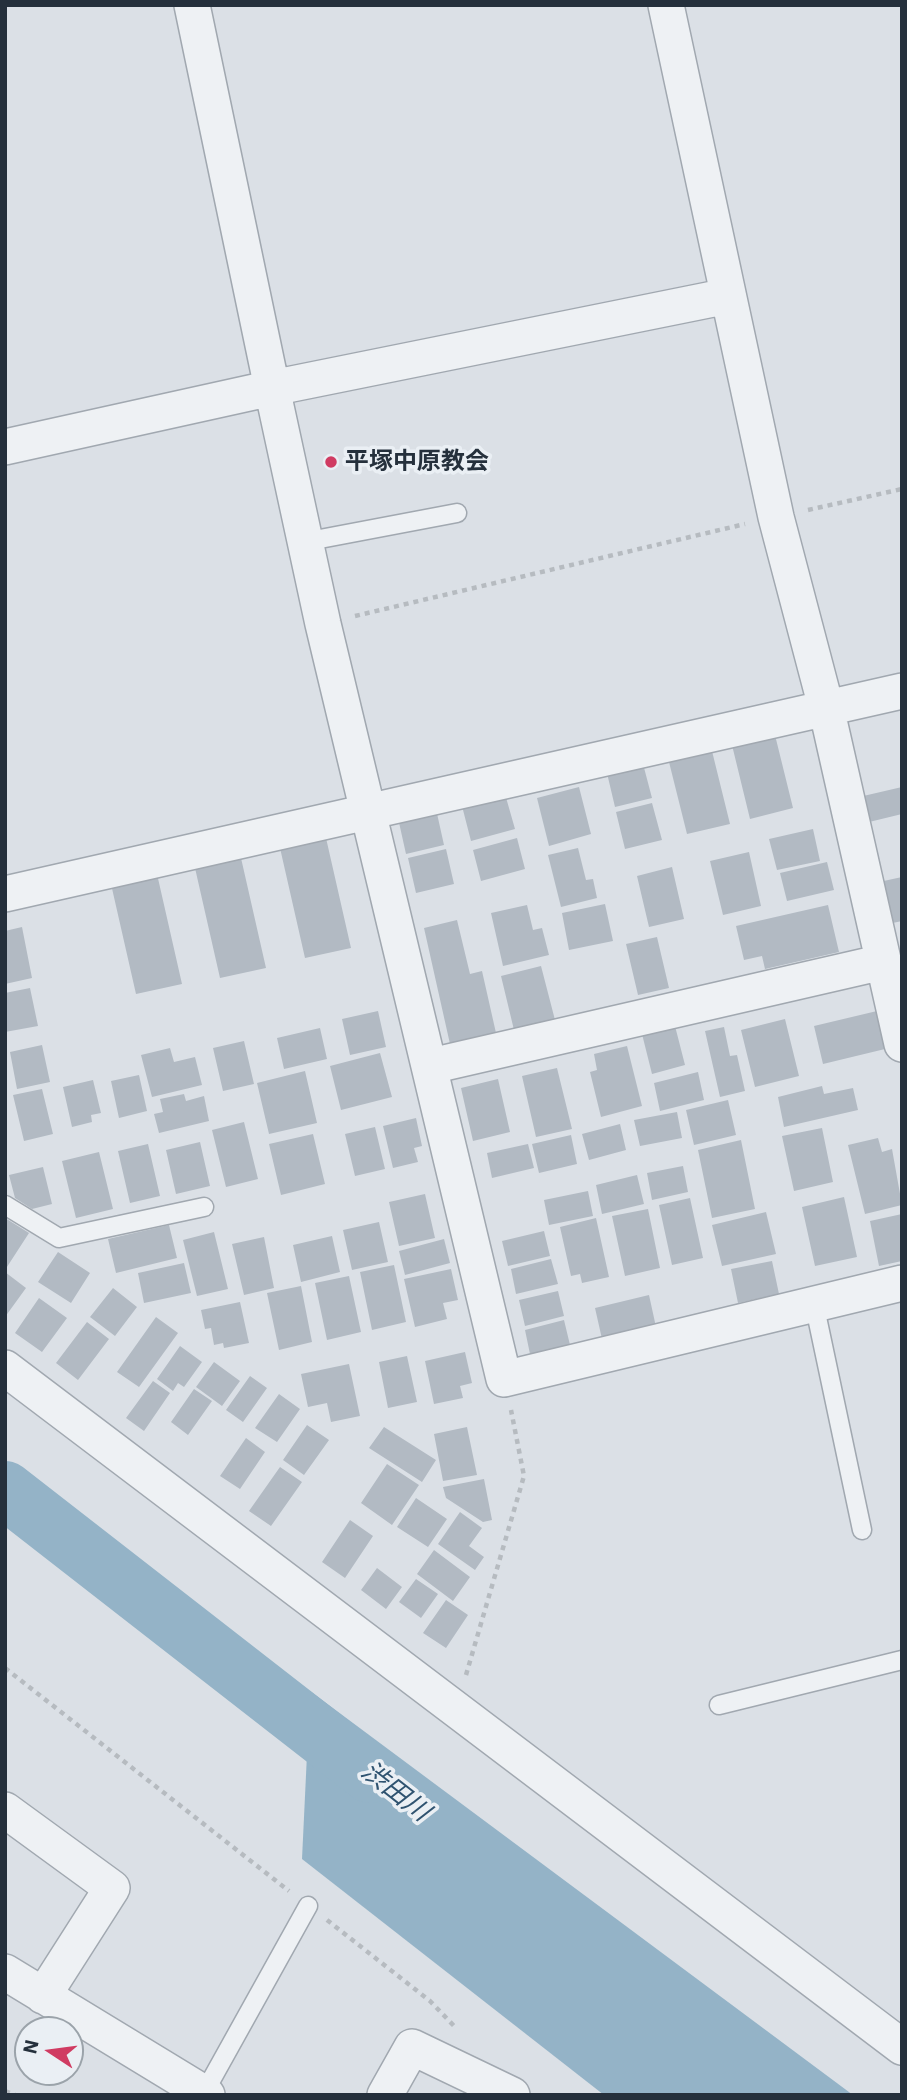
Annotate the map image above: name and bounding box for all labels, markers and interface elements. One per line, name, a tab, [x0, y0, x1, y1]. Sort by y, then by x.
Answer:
place label: 平塚中原教会	[345, 448, 489, 476]
marker: 平塚中原教会	[323, 454, 339, 470]
water label: 渋田川	[355, 1756, 435, 1828]
north arrow	[14, 2016, 84, 2086]
text: N	[17, 2037, 44, 2056]

